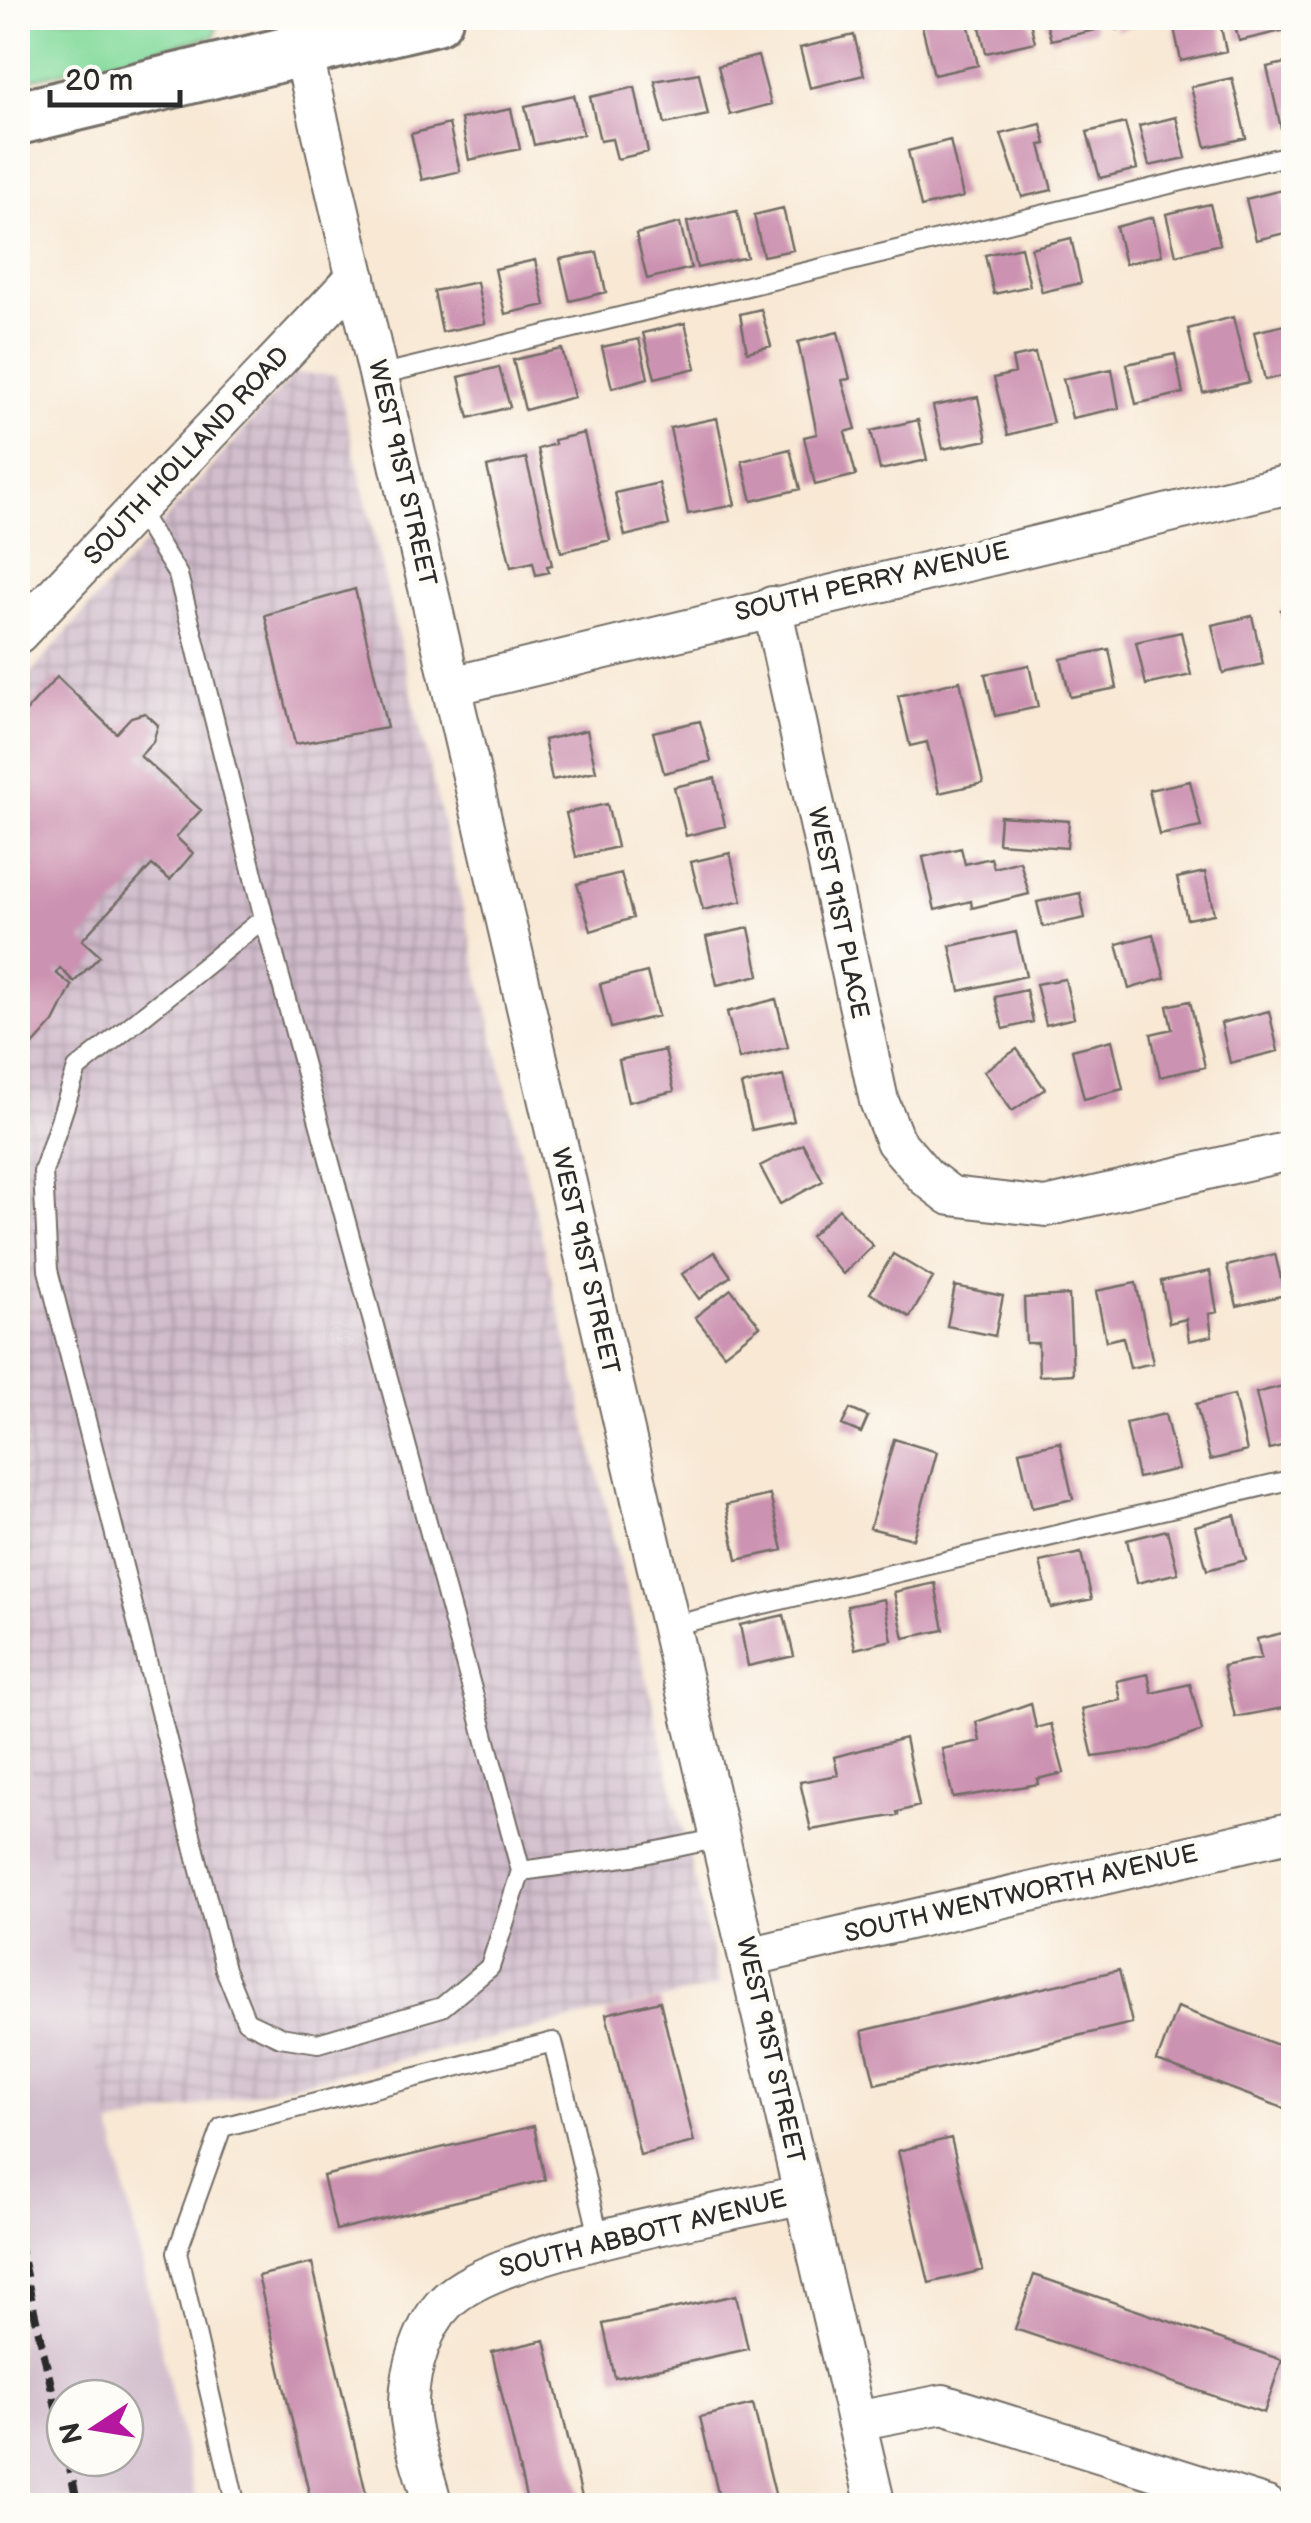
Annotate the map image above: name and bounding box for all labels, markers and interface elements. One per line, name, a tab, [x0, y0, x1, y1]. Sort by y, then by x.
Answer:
scale bar	[50, 45, 180, 107]
text: 20 m	[65, 63, 133, 99]
street label: SOUTH HOLLAND ROAD	[78, 340, 296, 572]
street label: WEST 91ST STREET	[361, 357, 443, 589]
street label: SOUTH PERRY AVENUE	[732, 535, 1012, 629]
street label: WEST 91ST PLACE	[800, 805, 876, 1021]
street label: WEST 91ST STREET	[544, 1145, 626, 1377]
street label: SOUTH WENTWORTH AVENUE	[841, 1838, 1201, 1950]
street label: WEST 91ST STREET	[729, 1934, 811, 2166]
street label: SOUTH ABBOTT AVENUE	[496, 2183, 790, 2285]
north arrow	[45, 2378, 145, 2478]
text: N	[54, 2419, 90, 2447]

